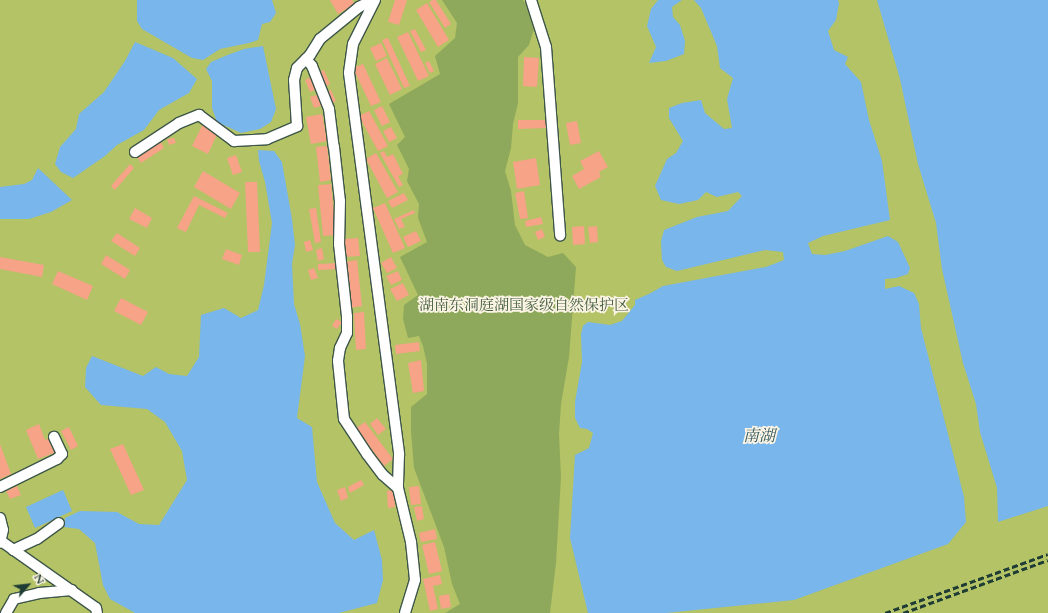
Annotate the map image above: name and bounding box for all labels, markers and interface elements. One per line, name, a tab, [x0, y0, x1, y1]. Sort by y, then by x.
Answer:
park label: 湖南东洞庭湖国家级自然保护区	[419, 297, 629, 315]
water label: 南湖	[743, 426, 775, 446]
north arrow	[8, 565, 48, 605]
text: N	[30, 571, 48, 587]

